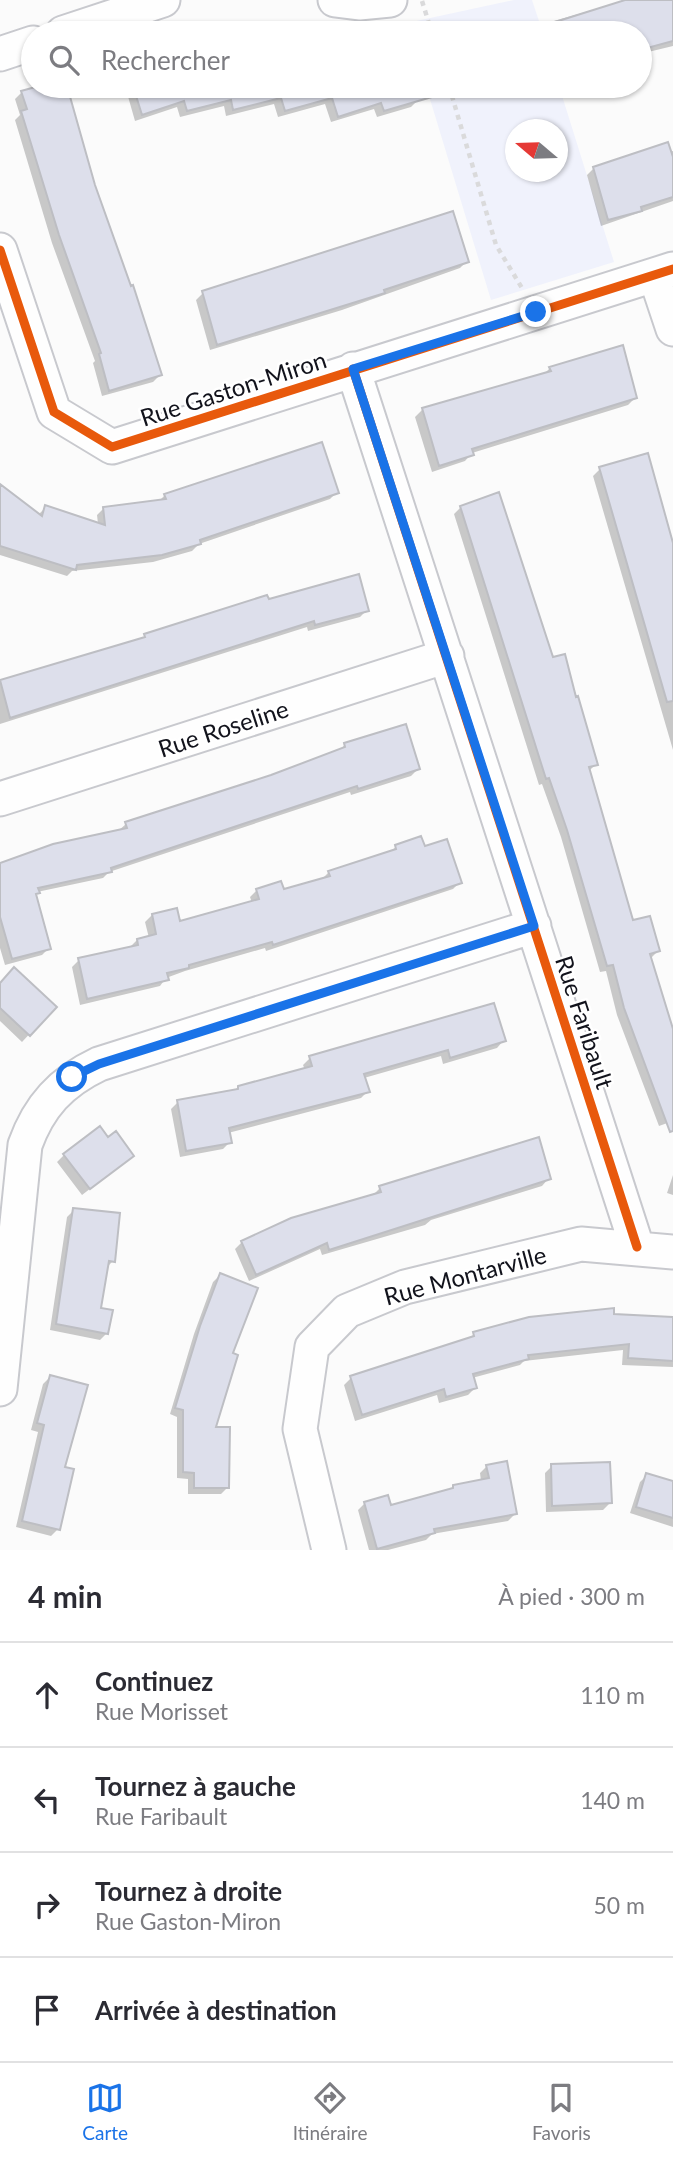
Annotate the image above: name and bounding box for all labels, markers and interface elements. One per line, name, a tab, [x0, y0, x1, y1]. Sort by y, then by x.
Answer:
search box	[21, 21, 652, 98]
icon: search	[45, 41, 83, 79]
text: Rechercher	[101, 44, 230, 76]
north arrow	[505, 119, 568, 182]
route end	[520, 296, 551, 327]
street label: Rue Gaston-Miron	[136, 344, 330, 432]
street label: Rue Roseline	[154, 693, 292, 763]
street label: Rue Faribault	[550, 952, 620, 1092]
route start	[56, 1061, 87, 1092]
street label: Rue Montarville	[381, 1239, 549, 1311]
text: 4 min	[28, 1578, 102, 1614]
text: À pied · 300 m	[498, 1582, 645, 1610]
text: Continuez	[95, 1665, 213, 1697]
icon: ahead	[28, 1676, 66, 1714]
text: 110 m	[580, 1681, 645, 1709]
text: Rue Morisset	[95, 1697, 228, 1725]
text: Tournez à gauche	[95, 1770, 296, 1802]
icon: left	[28, 1781, 66, 1819]
text: 140 m	[580, 1786, 645, 1814]
text: Rue Faribault	[95, 1802, 227, 1830]
text: Tournez à droite	[95, 1875, 282, 1907]
icon: right	[28, 1886, 66, 1924]
text: 50 m	[594, 1891, 645, 1919]
text: Rue Gaston-Miron	[95, 1907, 281, 1935]
icon: arrive	[28, 1991, 66, 2029]
text: Arrivée à destination	[95, 1994, 337, 2026]
tab: Carte	[82, 2079, 128, 2144]
tab: Itinéraire	[293, 2079, 367, 2144]
tab: Favoris	[532, 2079, 591, 2144]

